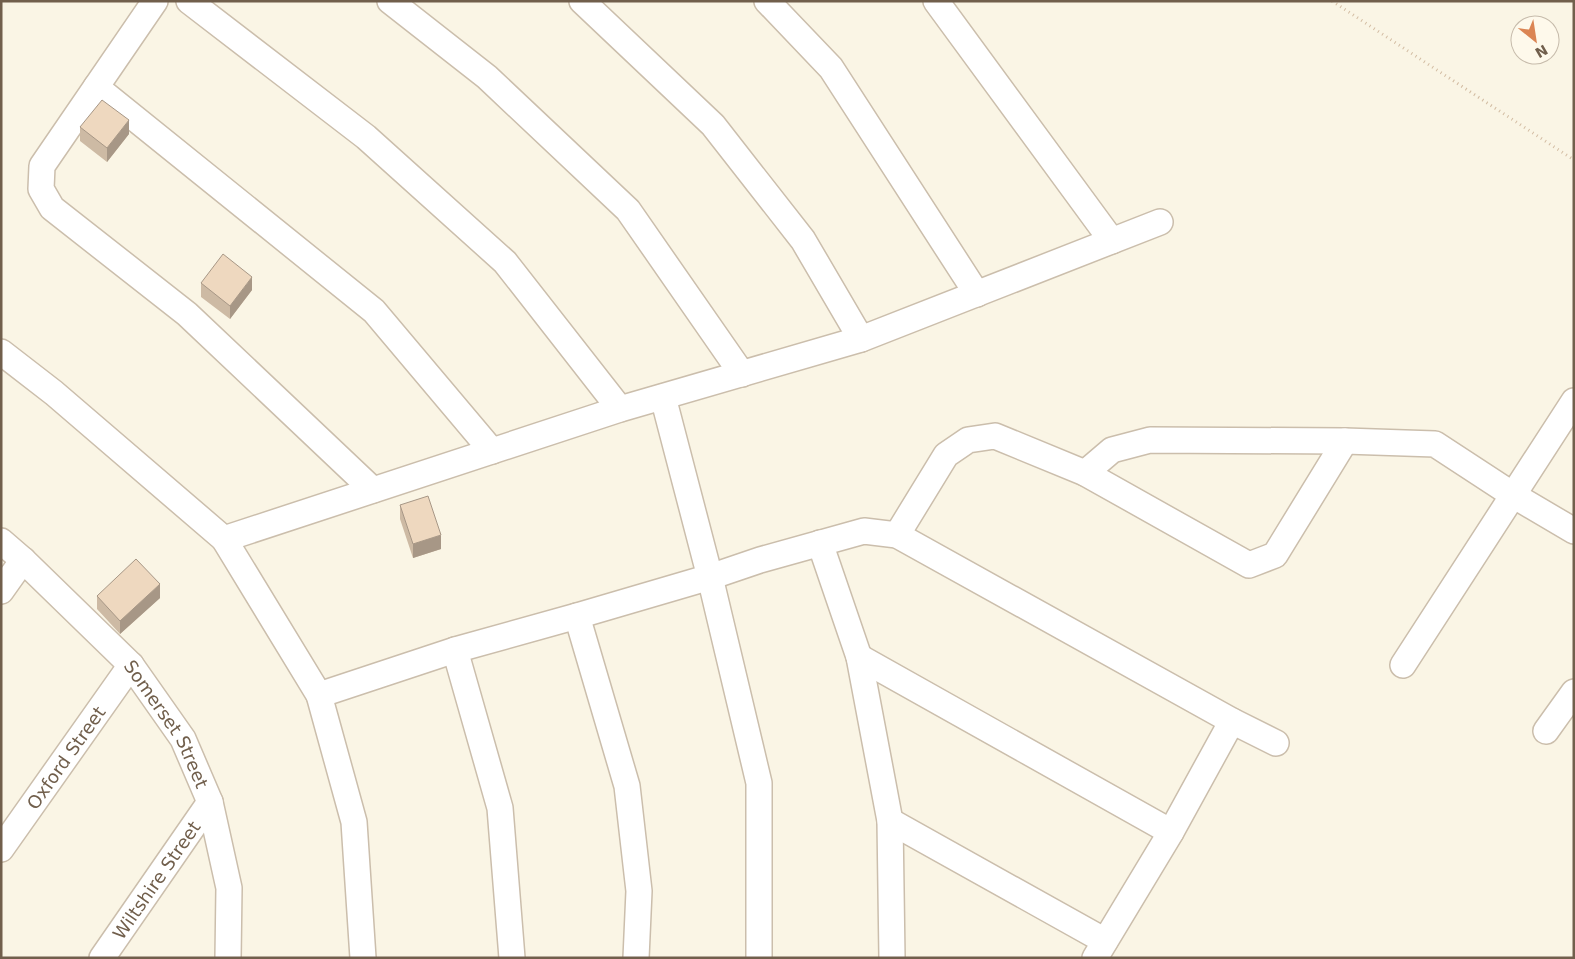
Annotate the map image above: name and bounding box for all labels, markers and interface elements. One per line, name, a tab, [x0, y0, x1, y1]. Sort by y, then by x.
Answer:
north arrow	[1510, 15, 1560, 65]
text: N	[1532, 41, 1551, 61]
street label: Somerset Street	[120, 656, 213, 791]
street label: Oxford Street	[22, 702, 109, 813]
street label: Wiltshire Street	[108, 817, 204, 943]

